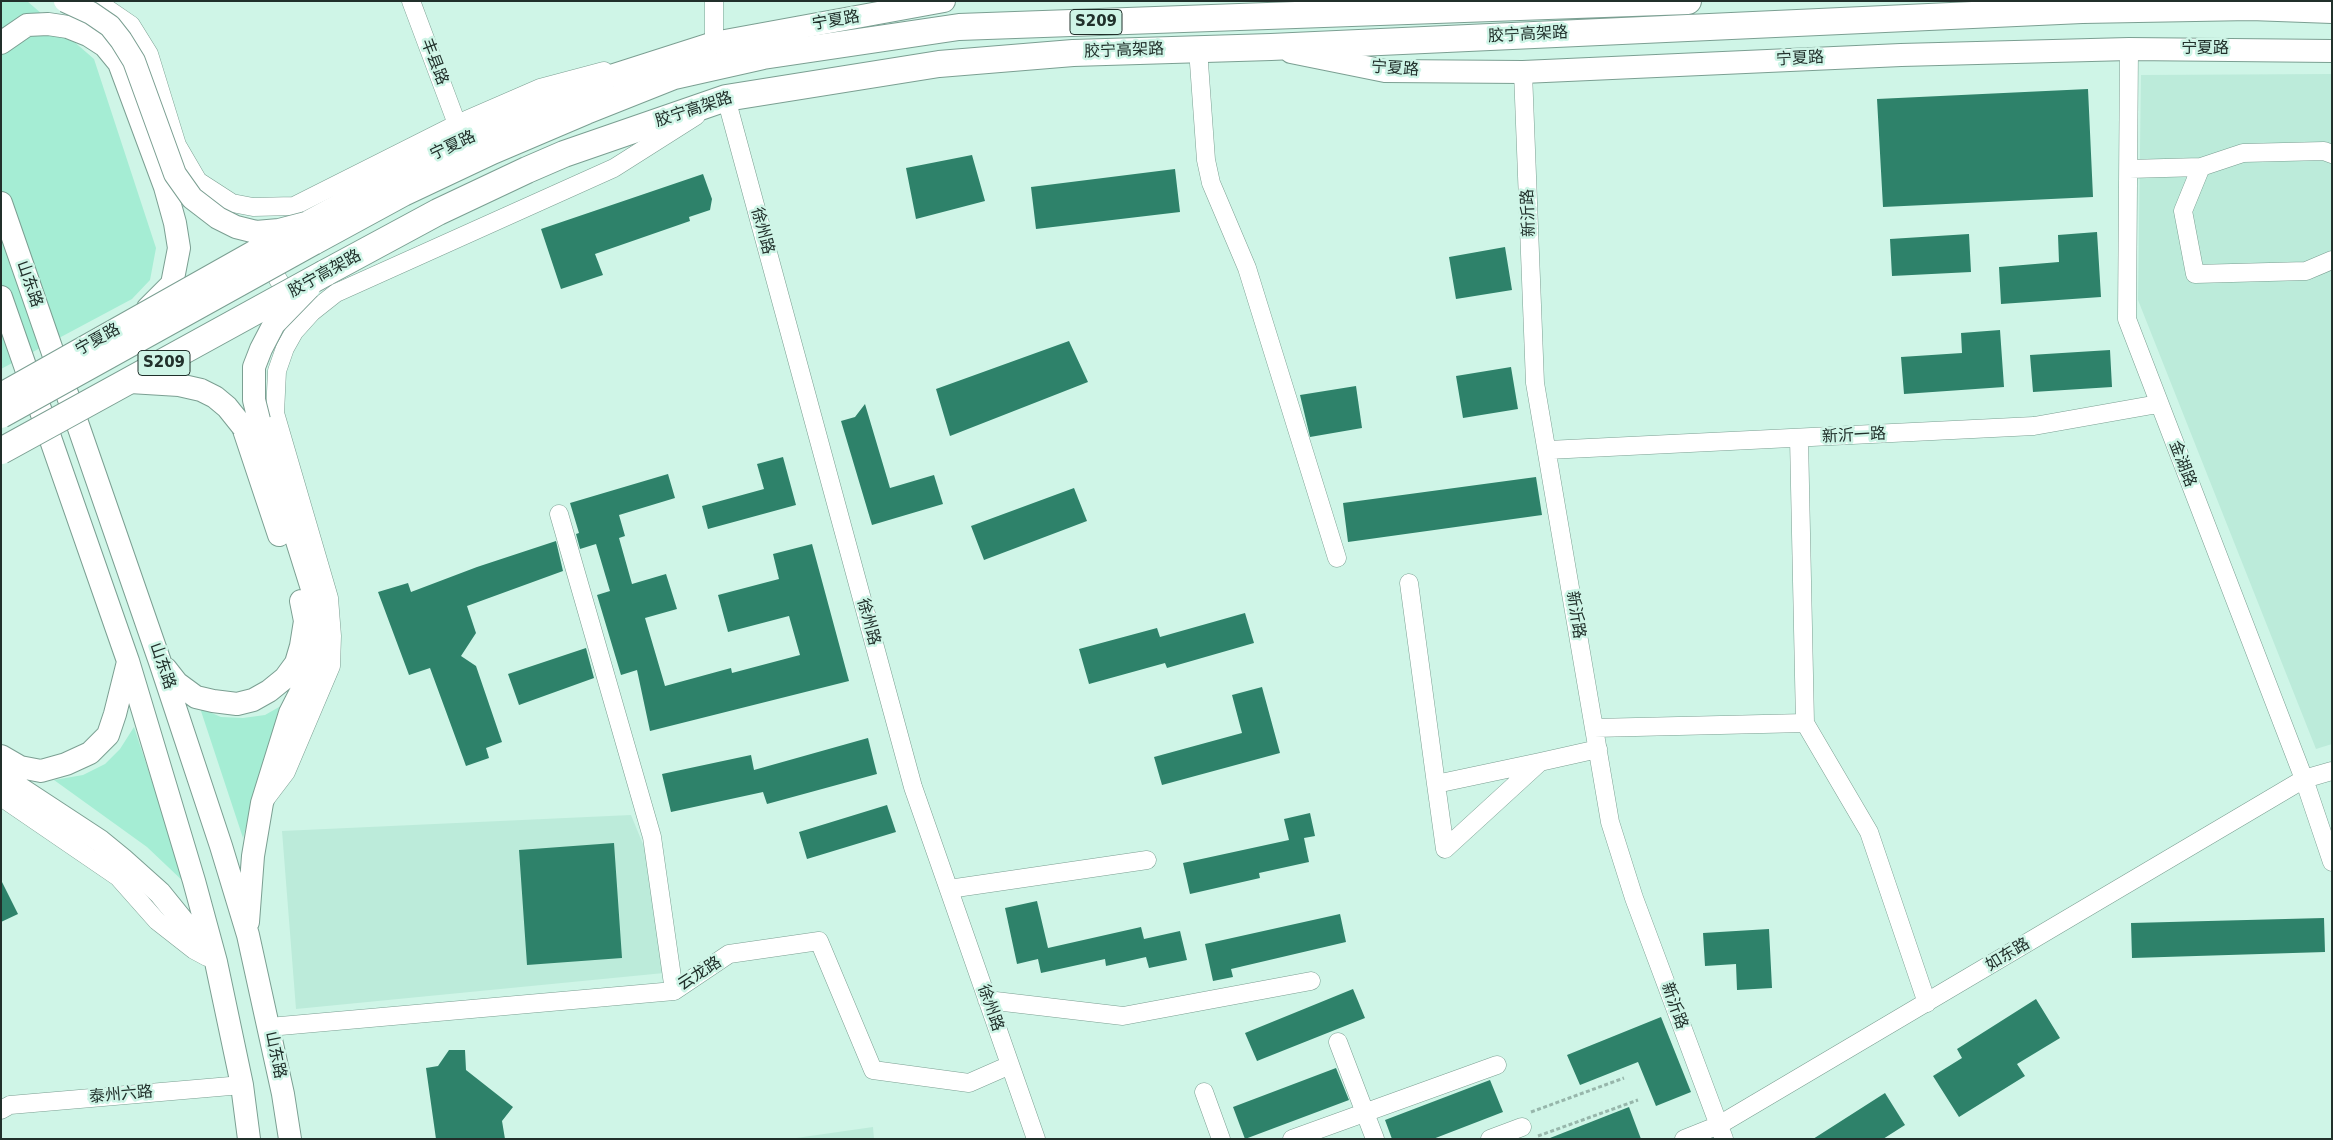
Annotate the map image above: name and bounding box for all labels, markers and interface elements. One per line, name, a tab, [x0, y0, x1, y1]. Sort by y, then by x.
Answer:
street label: 宁夏路	[811, 7, 861, 35]
road number: S209	[1070, 10, 1122, 34]
street label: 胶宁高架路	[1488, 23, 1568, 47]
street label: 丰县路	[416, 36, 452, 88]
street label: 宁夏路	[2181, 39, 2229, 59]
street label: 胶宁高架路	[1084, 40, 1164, 62]
street label: 宁夏路	[1776, 48, 1824, 70]
street label: 宁夏路	[1370, 58, 1420, 80]
street label: 胶宁高架路	[653, 89, 735, 131]
street label: 宁夏路	[427, 127, 479, 165]
street label: 新沂路	[1519, 189, 1539, 237]
street label: 徐州路	[747, 205, 777, 257]
street label: 胶宁高架路	[285, 246, 365, 302]
street label: 山东路	[12, 258, 46, 310]
street label: 宁夏路	[72, 320, 124, 360]
road number: S209	[138, 350, 190, 376]
street label: 新沂一路	[1822, 425, 1886, 447]
street label: 金湖路	[2164, 438, 2200, 490]
street label: 新沂路	[1562, 590, 1588, 640]
street label: 徐州路	[853, 596, 883, 648]
street label: 山东路	[145, 640, 179, 692]
street label: 如东路	[1982, 934, 2034, 976]
street label: 云龙路	[675, 953, 725, 995]
street label: 新沂路	[1657, 980, 1691, 1032]
street label: 徐州路	[973, 982, 1007, 1034]
street label: 山东路	[261, 1030, 289, 1080]
street label: 泰州六路	[88, 1083, 154, 1107]

